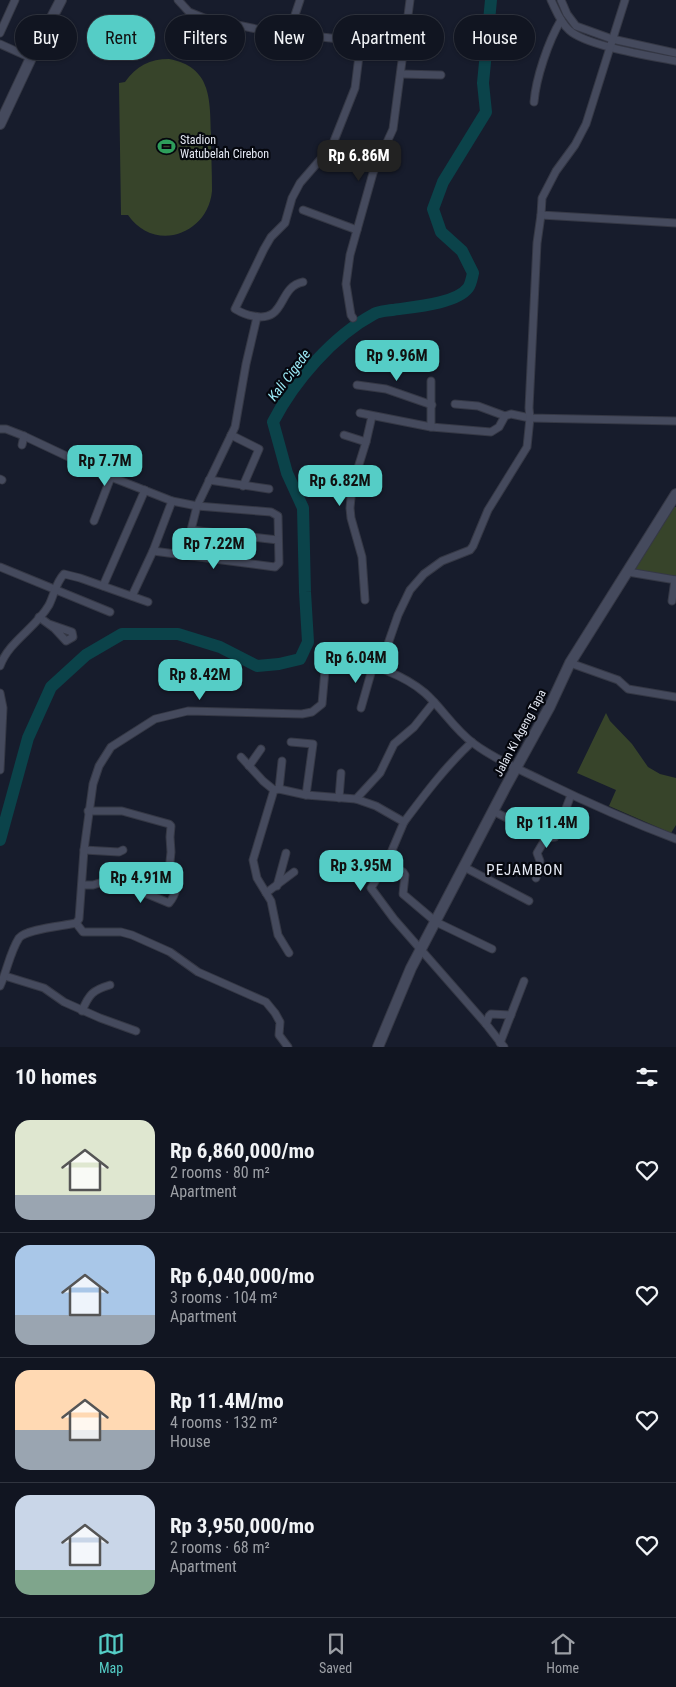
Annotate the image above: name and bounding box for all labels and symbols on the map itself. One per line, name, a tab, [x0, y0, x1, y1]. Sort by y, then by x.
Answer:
place label: Stadion Watubelah Cirebon	[180, 133, 269, 161]
sports icon: Stadion Watubelah Cirebon	[156, 137, 176, 157]
pin: Rp 6.86M	[307, 140, 411, 182]
pin: Rp 9.96M	[345, 340, 449, 382]
water label: Kali Cigede	[264, 346, 314, 404]
pin: Rp 7.7M	[59, 444, 151, 487]
pin: Rp 6.82M	[288, 464, 392, 507]
pin: Rp 7.22M	[162, 528, 266, 570]
pin: Rp 6.04M	[304, 642, 408, 684]
pin: Rp 8.42M	[148, 658, 252, 701]
street label: Jalan Ki Ageng Tapa	[491, 687, 549, 779]
pin: Rp 11.4M	[495, 806, 599, 849]
pin: Rp 3.95M	[309, 850, 413, 892]
district label: PEJAMBON	[486, 861, 564, 879]
pin: Rp 4.91M	[89, 862, 193, 904]

